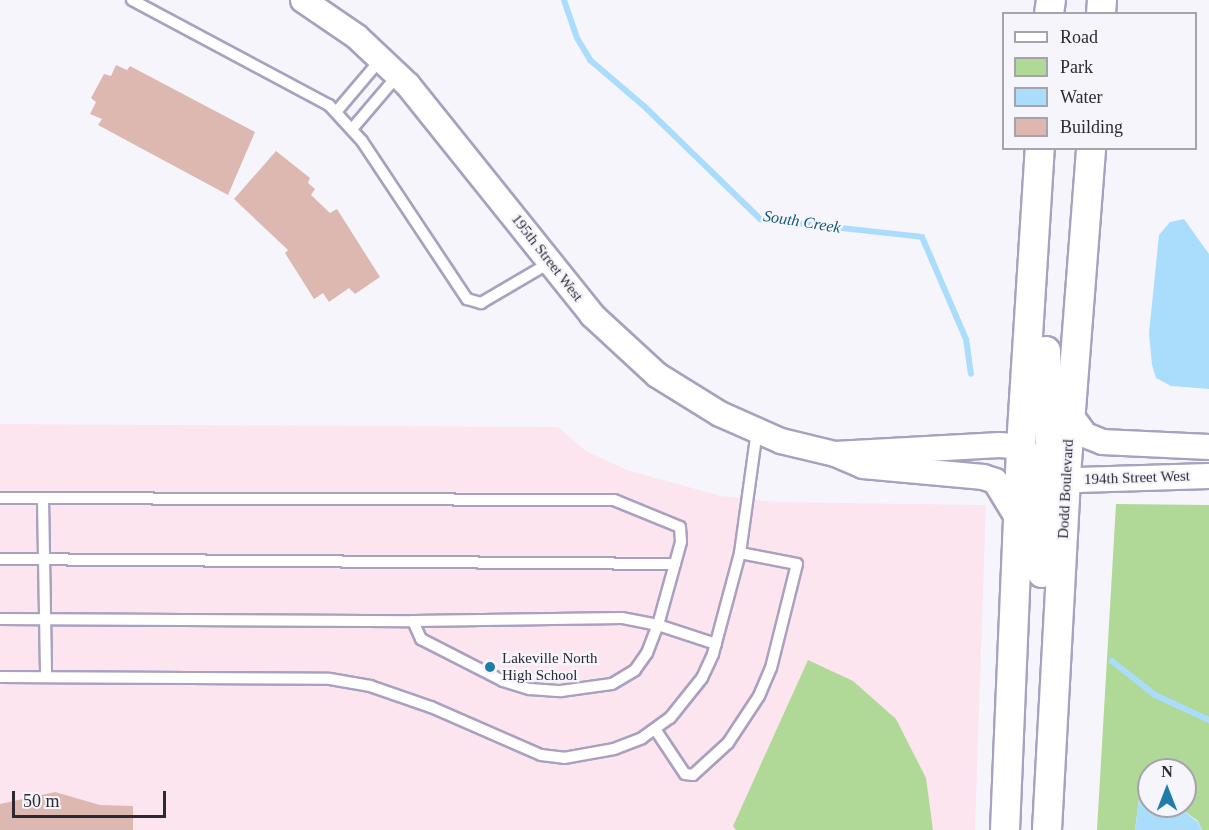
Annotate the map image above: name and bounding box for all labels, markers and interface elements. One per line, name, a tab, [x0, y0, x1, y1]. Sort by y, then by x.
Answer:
legend	[1002, 12, 1197, 150]
text: Road	[1060, 27, 1098, 47]
text: Park	[1060, 57, 1093, 77]
text: Water	[1060, 87, 1103, 107]
text: Building	[1060, 117, 1123, 137]
water label: South Creek	[762, 206, 842, 238]
street label: 195th Street West	[507, 211, 587, 305]
street label: Dodd Boulevard	[1054, 439, 1078, 539]
street label: 194th Street West	[1084, 467, 1190, 489]
place label: Lakeville North High School	[502, 649, 597, 684]
marker: Lakeville North High School	[483, 660, 497, 674]
north arrow	[1137, 758, 1197, 818]
text: N	[1161, 763, 1173, 780]
scale bar	[15, 779, 170, 817]
text: 50 m	[23, 791, 60, 811]

